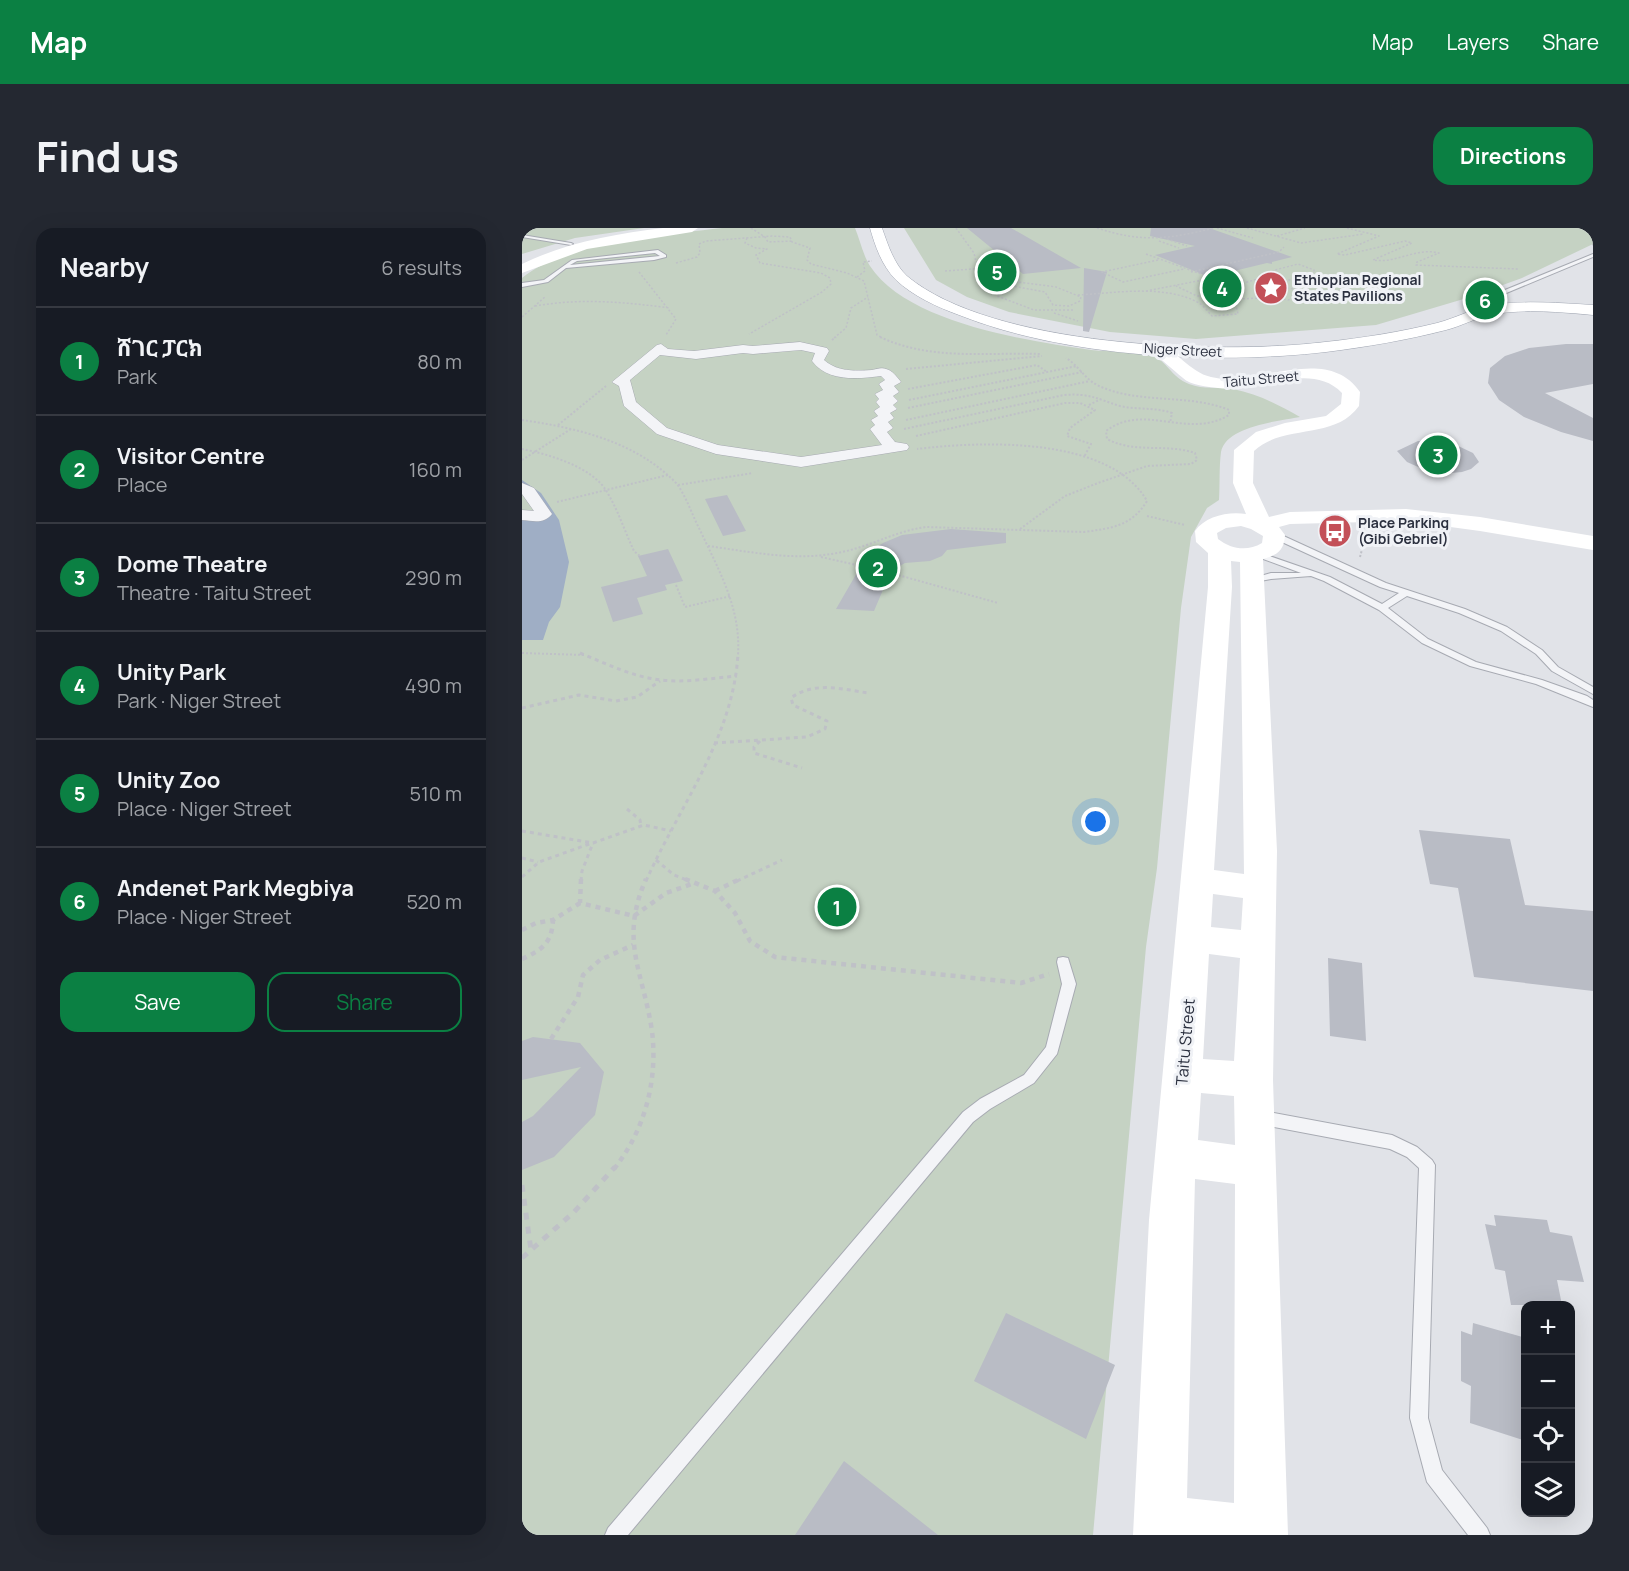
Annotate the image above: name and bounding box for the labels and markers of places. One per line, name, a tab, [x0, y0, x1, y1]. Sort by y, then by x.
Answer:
pin: 5	[978, 250, 1016, 294]
pin: 4	[1202, 266, 1242, 310]
place icon: Ethiopian Regional States Pavilions	[1253, 270, 1289, 306]
place label: Ethiopian Regional States Pavilions	[1294, 270, 1421, 305]
pin: 6	[1466, 278, 1504, 322]
pin: 3	[1418, 432, 1458, 478]
bus stop icon: Place Parking (Gibi Gebriel)	[1317, 513, 1353, 549]
place label: Place Parking (Gibi Gebriel)	[1358, 513, 1449, 548]
pin: 2	[858, 546, 898, 590]
pin: 1	[818, 884, 856, 930]

